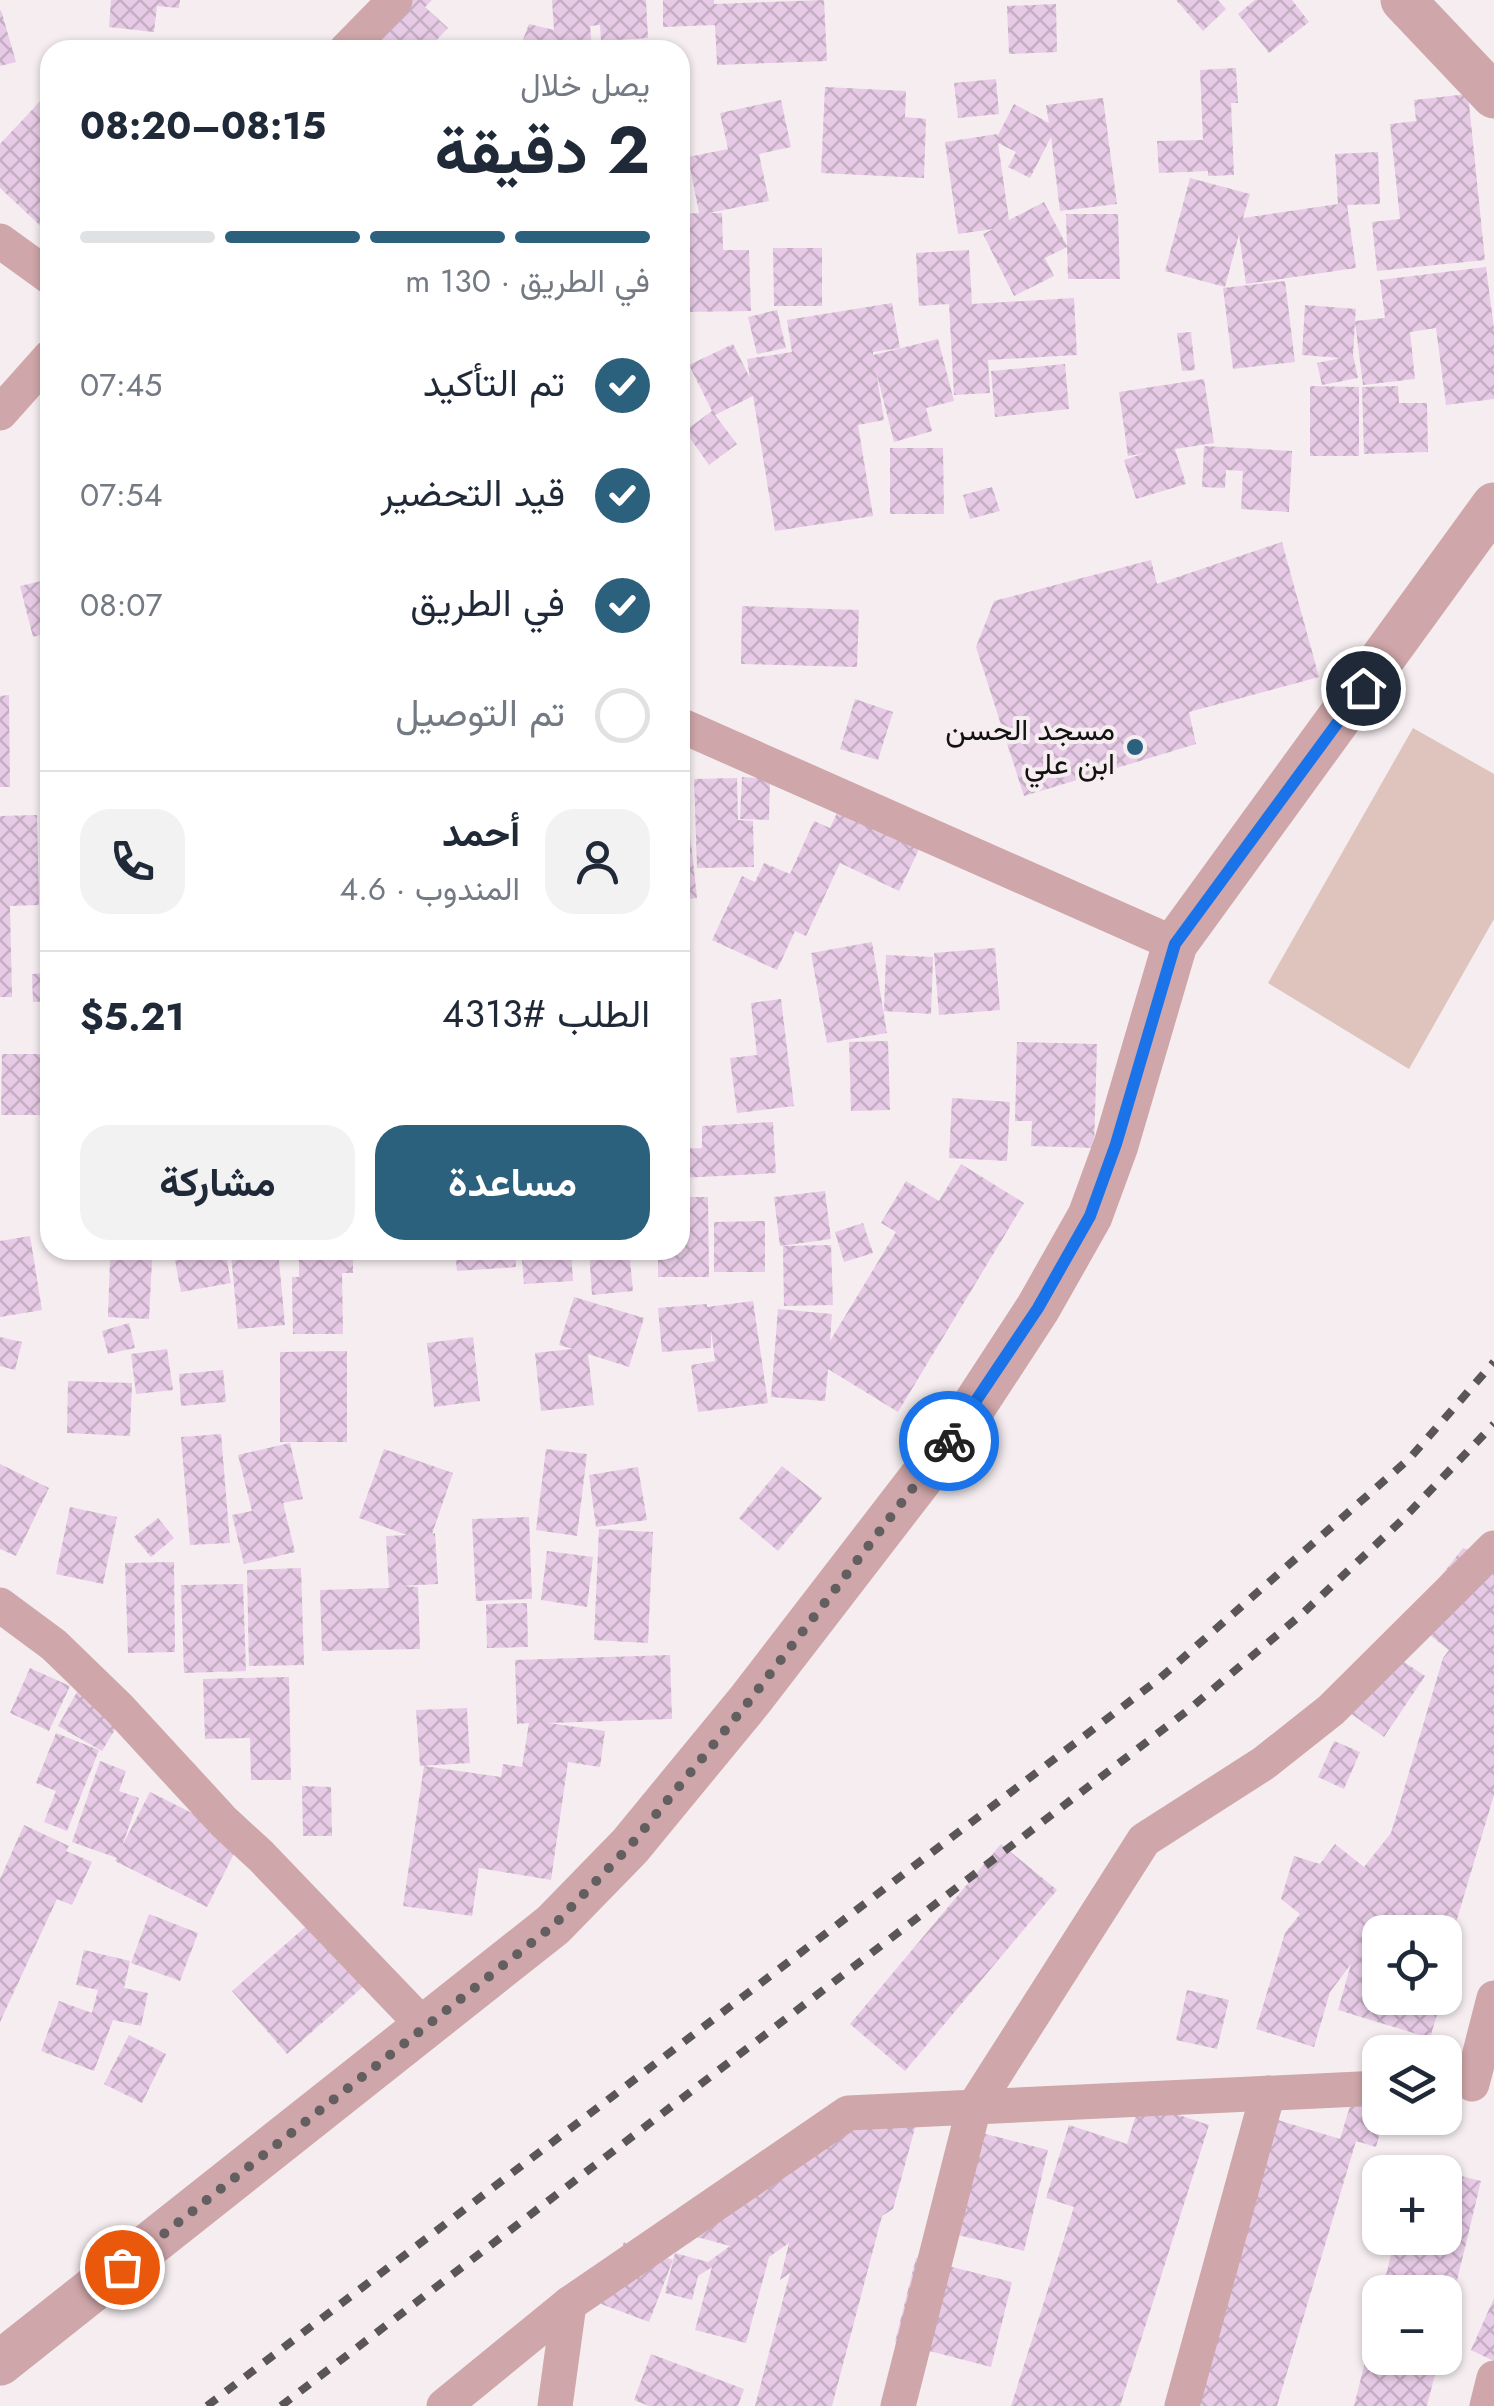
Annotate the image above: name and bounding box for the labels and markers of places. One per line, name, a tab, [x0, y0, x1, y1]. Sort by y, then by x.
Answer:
pin	[1321, 646, 1406, 731]
place label: مسجد الحسن ابن علي	[945, 708, 1115, 788]
marker: مسجد الحسن ابن علي	[1124, 736, 1146, 758]
pin	[80, 2225, 165, 2310]

